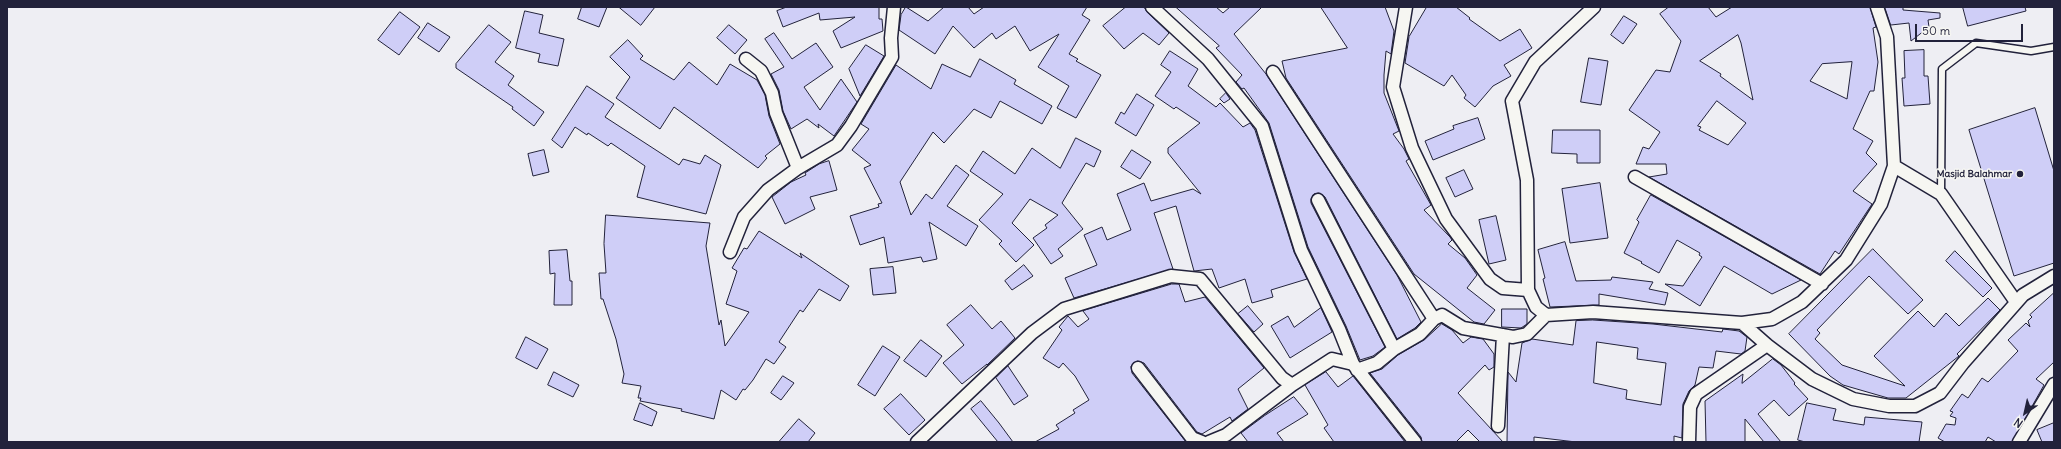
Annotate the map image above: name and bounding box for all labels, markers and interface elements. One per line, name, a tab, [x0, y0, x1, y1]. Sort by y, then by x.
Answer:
scale bar	[1917, 16, 2025, 42]
text: 50 m	[1922, 23, 1950, 38]
place label: Masjid Balahmar	[1936, 168, 2012, 180]
marker: Masjid Balahmar	[2015, 169, 2025, 179]
north arrow	[2005, 393, 2045, 433]
text: N	[2011, 415, 2025, 431]

